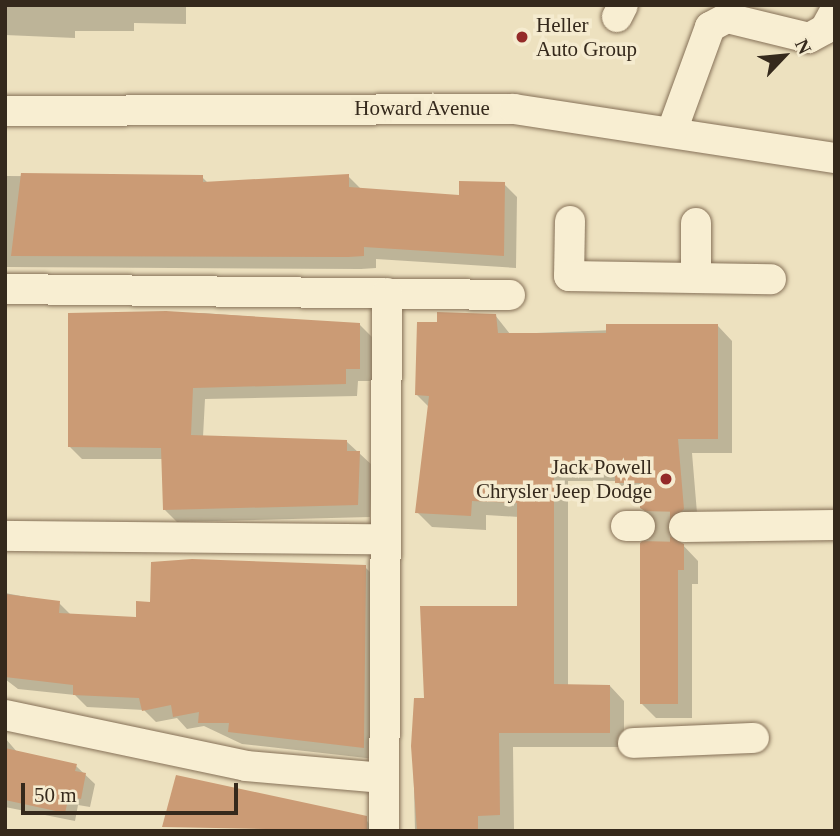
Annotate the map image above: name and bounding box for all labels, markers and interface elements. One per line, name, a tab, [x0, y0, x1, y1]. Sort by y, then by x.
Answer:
place label: Heller Auto Group	[536, 12, 637, 62]
north arrow	[749, 21, 819, 91]
marker: Heller Auto Group	[514, 29, 530, 45]
text: N	[791, 36, 816, 57]
street label: Howard Avenue	[354, 95, 490, 121]
place label: Jack Powell Chrysler Jeep Dodge	[476, 454, 652, 504]
marker: Jack Powell Chrysler Jeep Dodge	[658, 471, 674, 487]
scale bar	[24, 770, 242, 814]
text: 50 m	[34, 783, 77, 807]

